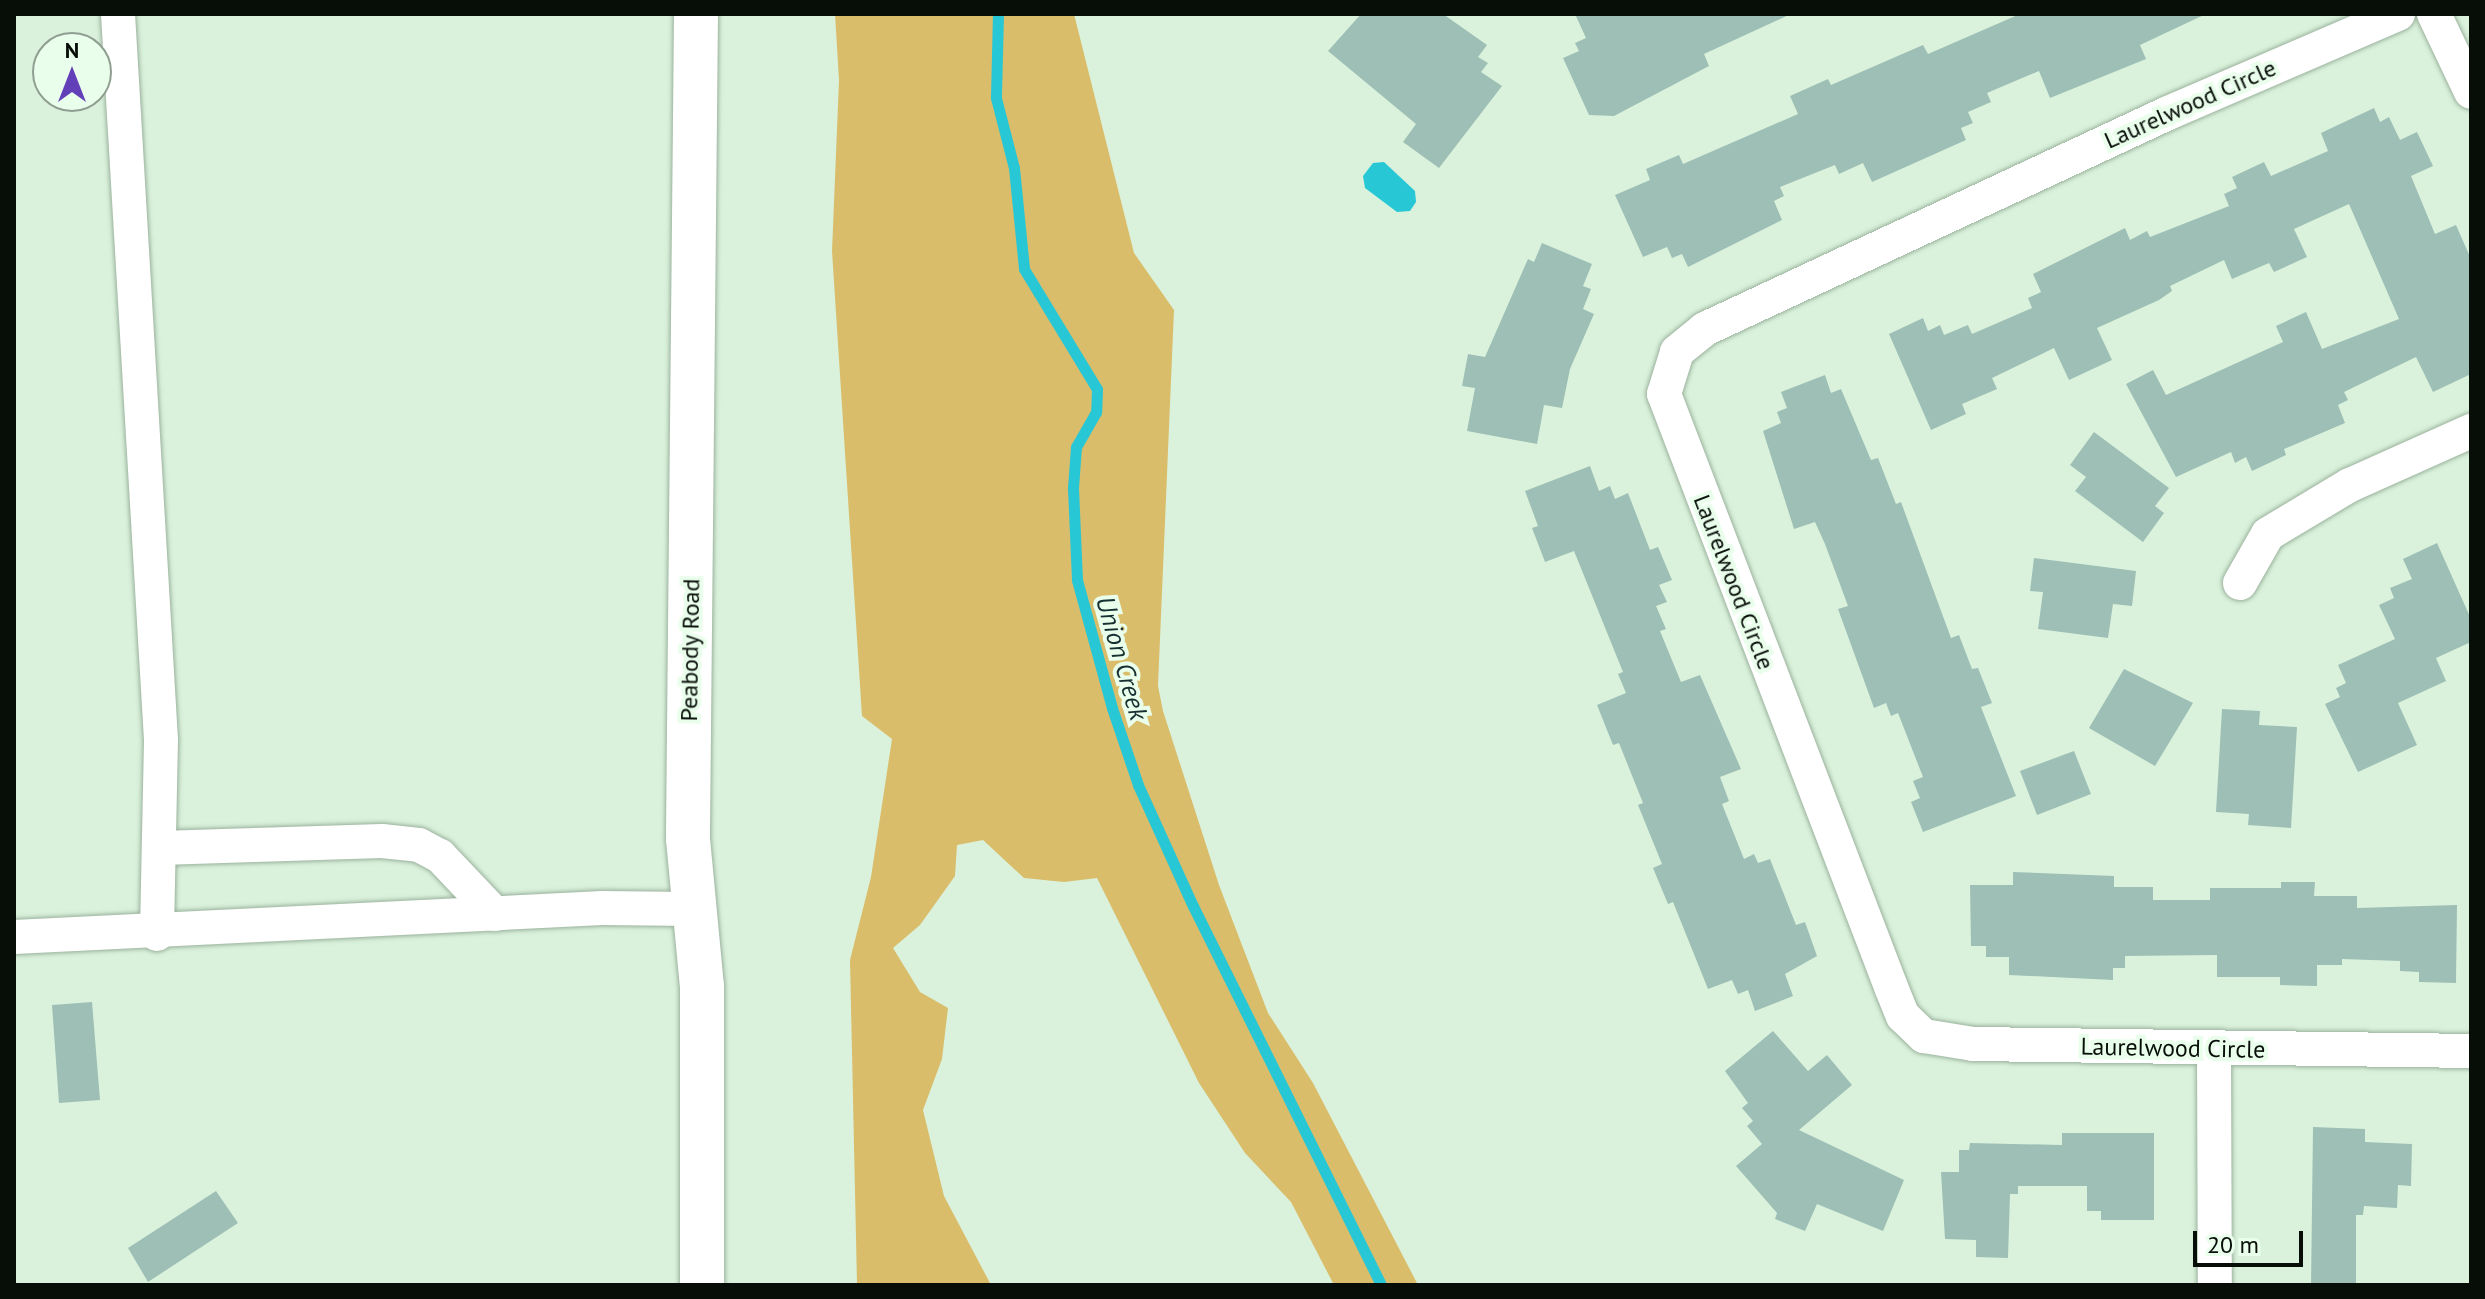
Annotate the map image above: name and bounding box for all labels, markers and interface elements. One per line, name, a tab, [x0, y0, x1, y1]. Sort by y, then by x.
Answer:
north arrow	[32, 32, 112, 112]
text: N	[65, 36, 79, 64]
street label: Laurelwood Circle	[2100, 53, 2280, 155]
street label: Laurelwood Circle	[1687, 491, 1781, 673]
street label: Peabody Road	[674, 578, 706, 722]
water label: Union Creek	[1089, 592, 1155, 724]
street label: Laurelwood Circle	[2080, 1032, 2266, 1064]
scale bar	[2197, 1215, 2307, 1265]
text: 20 m	[2207, 1229, 2259, 1260]

